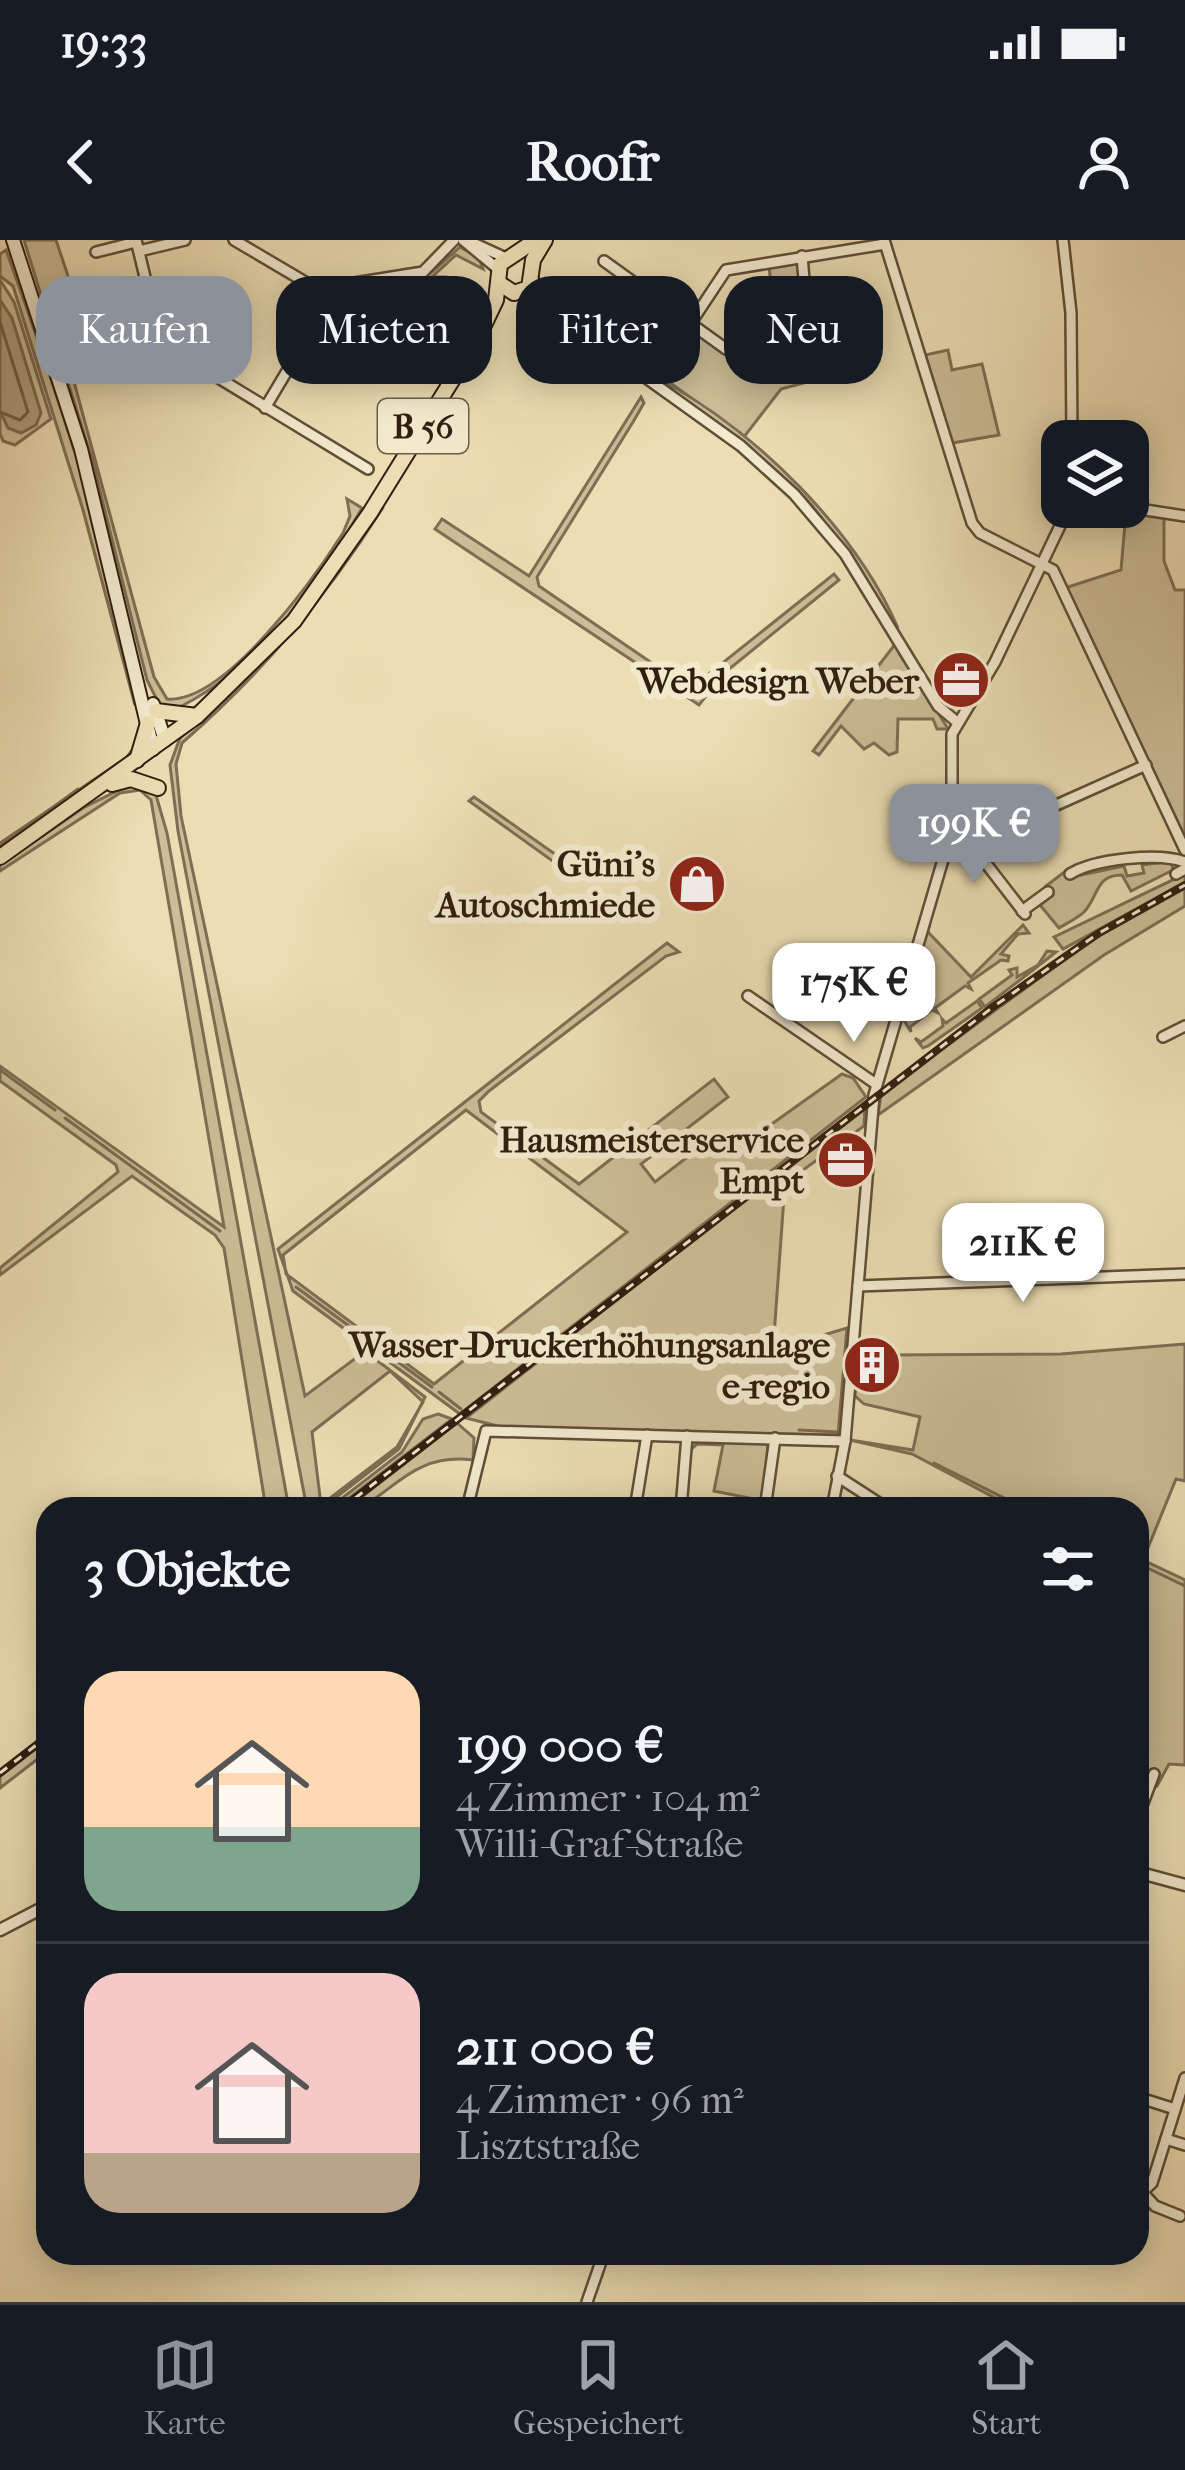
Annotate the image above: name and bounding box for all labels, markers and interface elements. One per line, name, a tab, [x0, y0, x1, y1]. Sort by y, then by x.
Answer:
text: 19:33	[60, 16, 147, 69]
icon: back	[48, 129, 114, 195]
icon: person	[1071, 129, 1137, 195]
text: Roofr	[526, 131, 659, 194]
chip: Kaufen	[36, 276, 252, 384]
chip: Mieten	[276, 276, 492, 384]
chip: Filter	[516, 276, 700, 384]
chip: Neu	[724, 276, 883, 384]
road number: B 56	[378, 399, 468, 453]
map controls	[1041, 420, 1149, 528]
button: layers	[1041, 420, 1149, 528]
office icon: Webdesign Weber	[930, 649, 992, 711]
place label: Webdesign Weber	[635, 660, 920, 702]
pin: 199K €	[876, 784, 1072, 886]
text: 199K €	[917, 800, 1031, 846]
place label: Güni's Autoschmiede	[434, 843, 655, 926]
shop icon: Güni's Autoschmiede	[666, 853, 728, 915]
pin: 175K €	[756, 943, 952, 1045]
text: 175K €	[799, 959, 909, 1005]
place label: Hausmeisterservice Empt	[499, 1119, 805, 1202]
office icon: Hausmeisterservice Empt	[815, 1129, 877, 1191]
pin: 211K €	[925, 1203, 1121, 1305]
text: 211K €	[969, 1219, 1077, 1265]
place label: Wasser-Druckerhöhungsanlage e-regio	[347, 1324, 830, 1407]
building icon: Wasser-Druckerhöhungsanlage e-regio	[841, 1334, 903, 1396]
icon: filters	[1035, 1536, 1101, 1602]
text: 3 Objekte	[84, 1539, 290, 1599]
text: 199 000 €	[456, 1715, 664, 1775]
icon: home	[180, 1719, 324, 1863]
text: 4 Zimmer · 104 m²	[456, 1775, 760, 1821]
text: Willi-Graf-Straße	[456, 1821, 743, 1867]
text: 211 000 €	[456, 2017, 655, 2077]
icon: home	[180, 2021, 324, 2165]
text: 4 Zimmer · 96 m²	[456, 2077, 744, 2123]
text: Lisztstraße	[456, 2123, 640, 2169]
tab: Karte	[144, 2332, 226, 2443]
tab: Gespeichert	[513, 2332, 684, 2443]
tab: Start	[971, 2332, 1041, 2443]

